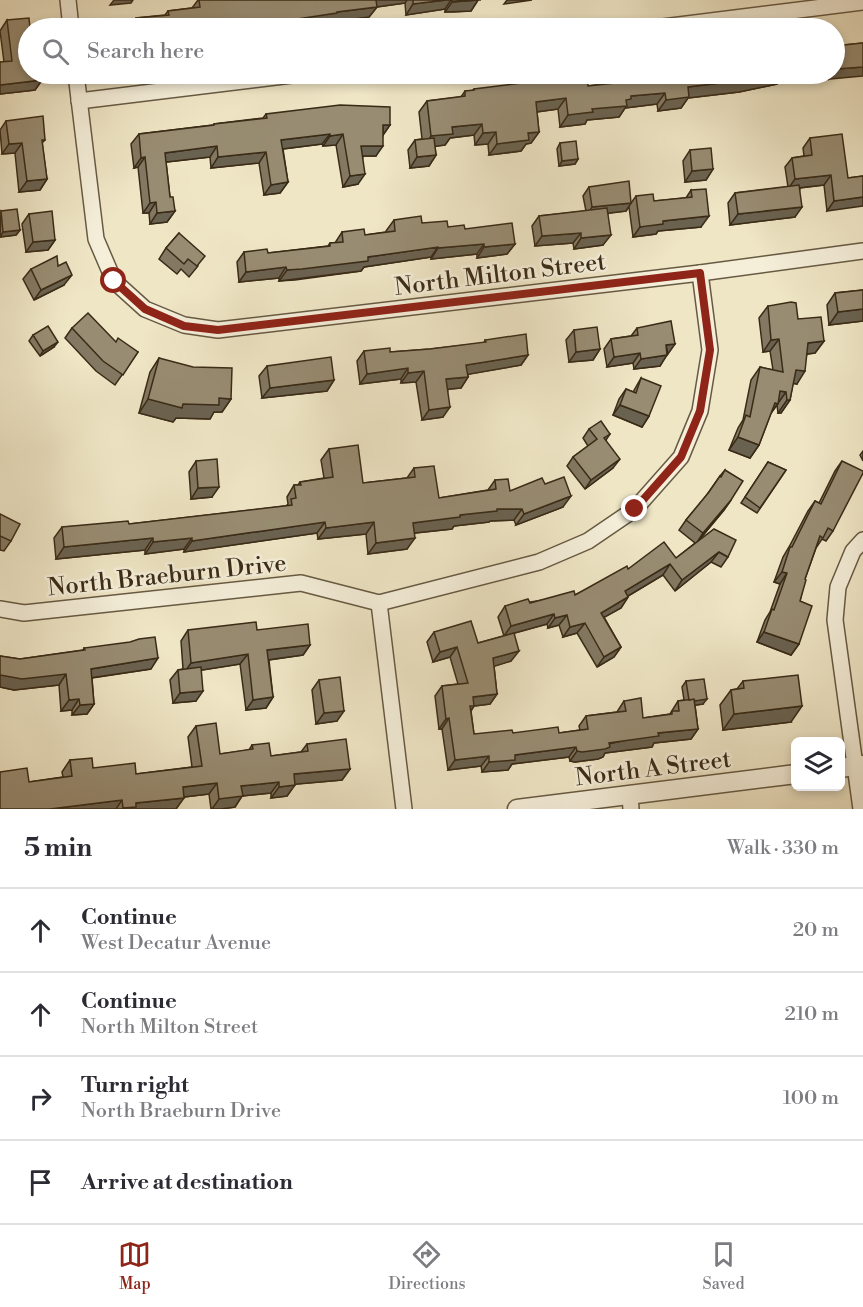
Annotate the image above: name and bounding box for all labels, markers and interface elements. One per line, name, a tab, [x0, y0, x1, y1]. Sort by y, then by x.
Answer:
search box	[18, 18, 845, 84]
icon: search	[39, 35, 72, 68]
text: Search here	[87, 38, 204, 65]
street label: North Milton Street	[393, 247, 608, 303]
route start	[100, 267, 126, 293]
route end	[621, 495, 647, 521]
street label: North Braeburn Drive	[46, 549, 288, 603]
map controls	[791, 737, 845, 791]
button: layers	[791, 737, 845, 791]
street label: North A Street	[574, 744, 733, 793]
text: 5 min	[24, 832, 92, 864]
text: Walk · 330 m	[727, 836, 839, 861]
text: Continue	[81, 904, 177, 931]
icon: ahead	[24, 914, 57, 947]
text: 20 m	[793, 918, 839, 943]
text: West Decatur Avenue	[81, 931, 271, 956]
text: Continue	[81, 988, 177, 1015]
icon: ahead	[24, 998, 57, 1031]
text: 210 m	[784, 1002, 839, 1027]
text: North Milton Street	[81, 1015, 258, 1040]
text: Turn right	[81, 1072, 189, 1099]
icon: right	[24, 1082, 57, 1115]
text: 100 m	[783, 1086, 839, 1111]
text: North Braeburn Drive	[81, 1099, 281, 1124]
icon: arrive	[24, 1166, 57, 1199]
text: Arrive at destination	[81, 1169, 293, 1196]
tab: Map	[118, 1238, 151, 1294]
tab: Directions	[388, 1238, 466, 1294]
tab: Saved	[702, 1238, 745, 1294]

